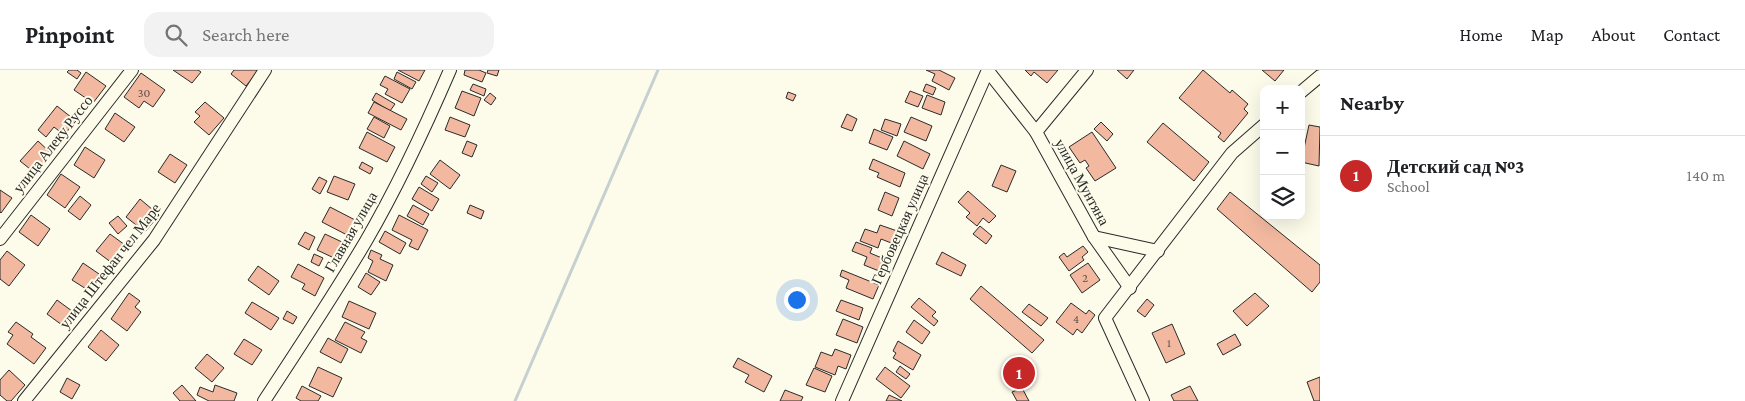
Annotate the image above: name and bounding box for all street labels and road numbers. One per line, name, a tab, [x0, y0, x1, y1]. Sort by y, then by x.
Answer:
street label: улица Алеку Руссо	[10, 92, 96, 196]
street label: улица Мунтяна	[1052, 136, 1112, 228]
street label: Гербовецкая улица	[868, 171, 932, 287]
street label: Главная улица	[322, 189, 381, 275]
street label: улица Штефан чел Маре	[56, 200, 164, 332]

